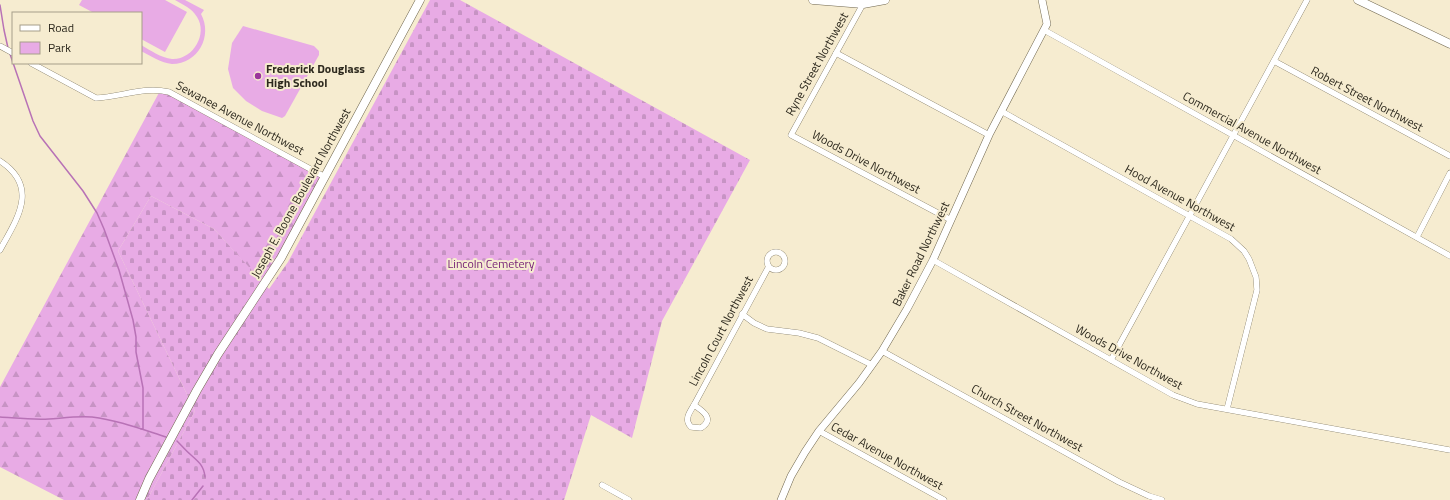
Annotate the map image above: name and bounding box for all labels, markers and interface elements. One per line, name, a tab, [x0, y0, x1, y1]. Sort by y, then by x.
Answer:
street label: Ryne Street Northwest	[780, 8, 853, 119]
legend	[12, 12, 142, 64]
text: Road	[48, 18, 74, 37]
text: Park	[48, 38, 71, 57]
place label: Frederick Douglass High School	[266, 59, 365, 92]
street label: Robert Street Northwest	[1308, 61, 1427, 137]
marker: Frederick Douglass High School	[253, 71, 263, 81]
street label: Sewanee Avenue Northwest	[173, 76, 309, 160]
street label: Commercial Avenue Northwest	[1179, 86, 1326, 179]
street label: Joseph E. Boone Boulevard Northwest	[246, 104, 356, 281]
street label: Woods Drive Northwest	[809, 125, 925, 199]
street label: Hood Avenue Northwest	[1121, 159, 1240, 236]
street label: Baker Road Northwest	[887, 197, 955, 309]
park label: Lincoln Cemetery	[448, 254, 535, 273]
street label: Lincoln Court Northwest	[683, 272, 758, 389]
street label: Woods Drive Northwest	[1072, 319, 1187, 394]
street label: Church Street Northwest	[968, 379, 1087, 457]
street label: Cedar Avenue Northwest	[828, 417, 948, 495]

